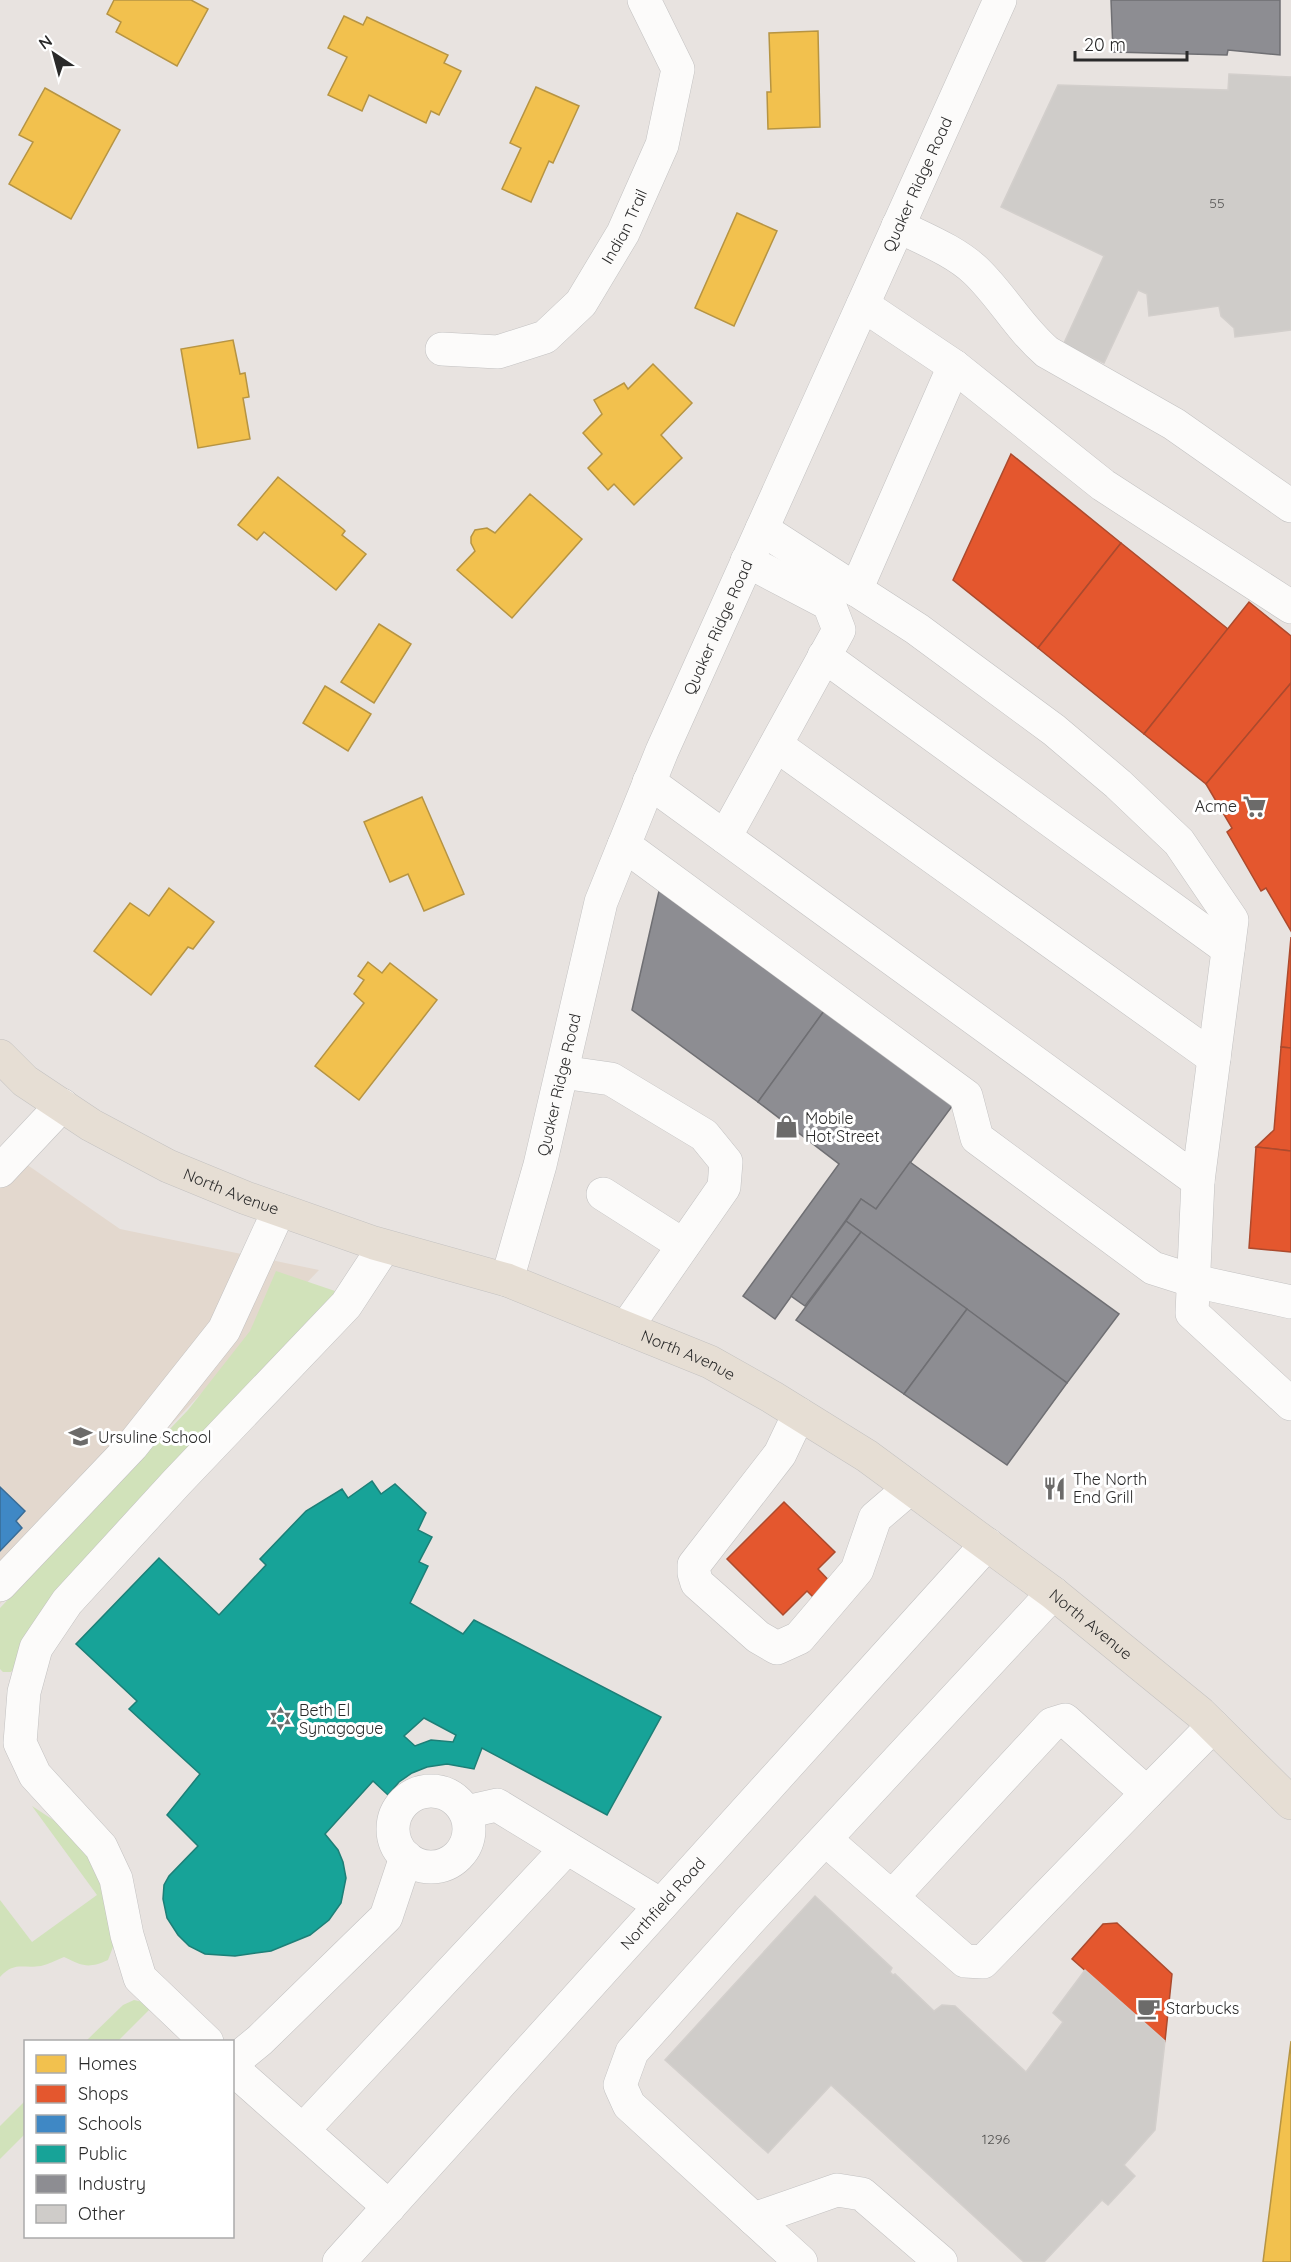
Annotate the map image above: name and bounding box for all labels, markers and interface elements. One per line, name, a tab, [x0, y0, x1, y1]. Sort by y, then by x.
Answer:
north arrow	[24, 24, 84, 84]
scale bar	[1075, 24, 1188, 62]
text: N	[35, 30, 56, 53]
text: 20 m	[1084, 33, 1126, 56]
street label: Quaker Ridge Road	[878, 114, 956, 255]
street label: Indian Trail	[597, 186, 651, 267]
house number: 55	[1209, 194, 1225, 212]
street label: Quaker Ridge Road	[679, 557, 757, 698]
supermarket icon: Acme	[1242, 793, 1268, 819]
place label: Acme	[1195, 796, 1237, 816]
street label: Quaker Ridge Road	[532, 1012, 585, 1158]
place label: Mobile Hot Street	[805, 1108, 880, 1146]
shop icon: Mobile Hot Street	[774, 1114, 800, 1140]
street label: North Avenue	[180, 1163, 282, 1219]
street label: North Avenue	[638, 1325, 739, 1384]
school or university icon: Ursuline School	[67, 1424, 93, 1450]
place label: Ursuline School	[98, 1427, 211, 1447]
place label: The North End Grill	[1073, 1469, 1147, 1507]
restaurant icon: The North End Grill	[1042, 1475, 1068, 1501]
street label: North Avenue	[1046, 1584, 1137, 1664]
place label: Beth El Synagogue	[299, 1700, 383, 1738]
synagogue icon: Beth El Synagogue	[268, 1706, 294, 1732]
street label: Northfield Road	[616, 1853, 709, 1954]
cafe icon: Starbucks	[1135, 1995, 1161, 2021]
place label: Starbucks	[1166, 1998, 1239, 2018]
legend	[24, 2040, 234, 2238]
text: Homes	[78, 2052, 137, 2075]
text: Shops	[78, 2082, 129, 2105]
text: Schools	[78, 2112, 142, 2135]
house number: 1296	[982, 2130, 1011, 2148]
text: Public	[78, 2142, 127, 2165]
text: Industry	[78, 2172, 146, 2195]
text: Other	[78, 2202, 125, 2225]

